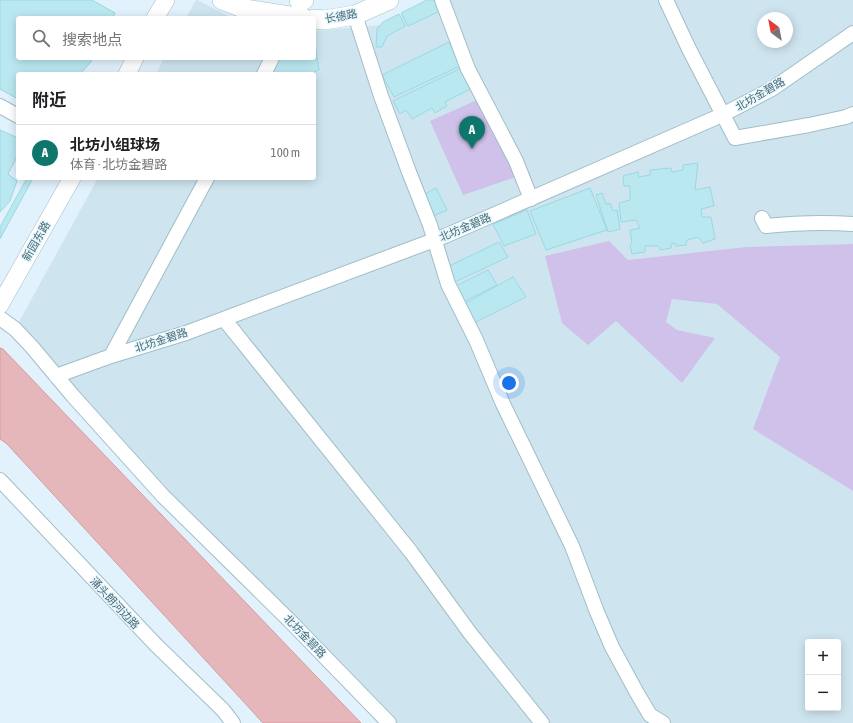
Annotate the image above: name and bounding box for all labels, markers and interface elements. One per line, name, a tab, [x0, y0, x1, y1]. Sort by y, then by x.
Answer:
street label: 长德路	[324, 7, 358, 25]
north arrow	[757, 12, 793, 48]
search box	[16, 16, 316, 60]
icon: search	[30, 27, 52, 49]
text: 搜索地点	[62, 31, 122, 48]
street label: 北坊金碧路	[733, 75, 787, 113]
text: 附近	[32, 90, 66, 110]
pin: A	[459, 116, 485, 149]
text: 北坊小组球场	[70, 136, 160, 153]
text: A	[42, 145, 48, 160]
text: 100 m	[271, 145, 300, 160]
text: 体育 · 北坊金碧路	[70, 157, 167, 172]
street label: 北坊金碧路	[437, 211, 493, 243]
street label: 新园东路	[20, 219, 52, 263]
street label: 北坊金碧路	[133, 326, 189, 354]
your location	[499, 373, 519, 393]
street label: 涌头朗河边路	[88, 575, 142, 631]
street label: 北坊金碧路	[282, 612, 328, 660]
map controls	[805, 639, 841, 711]
button: +	[805, 639, 841, 675]
button: −	[805, 675, 841, 711]

